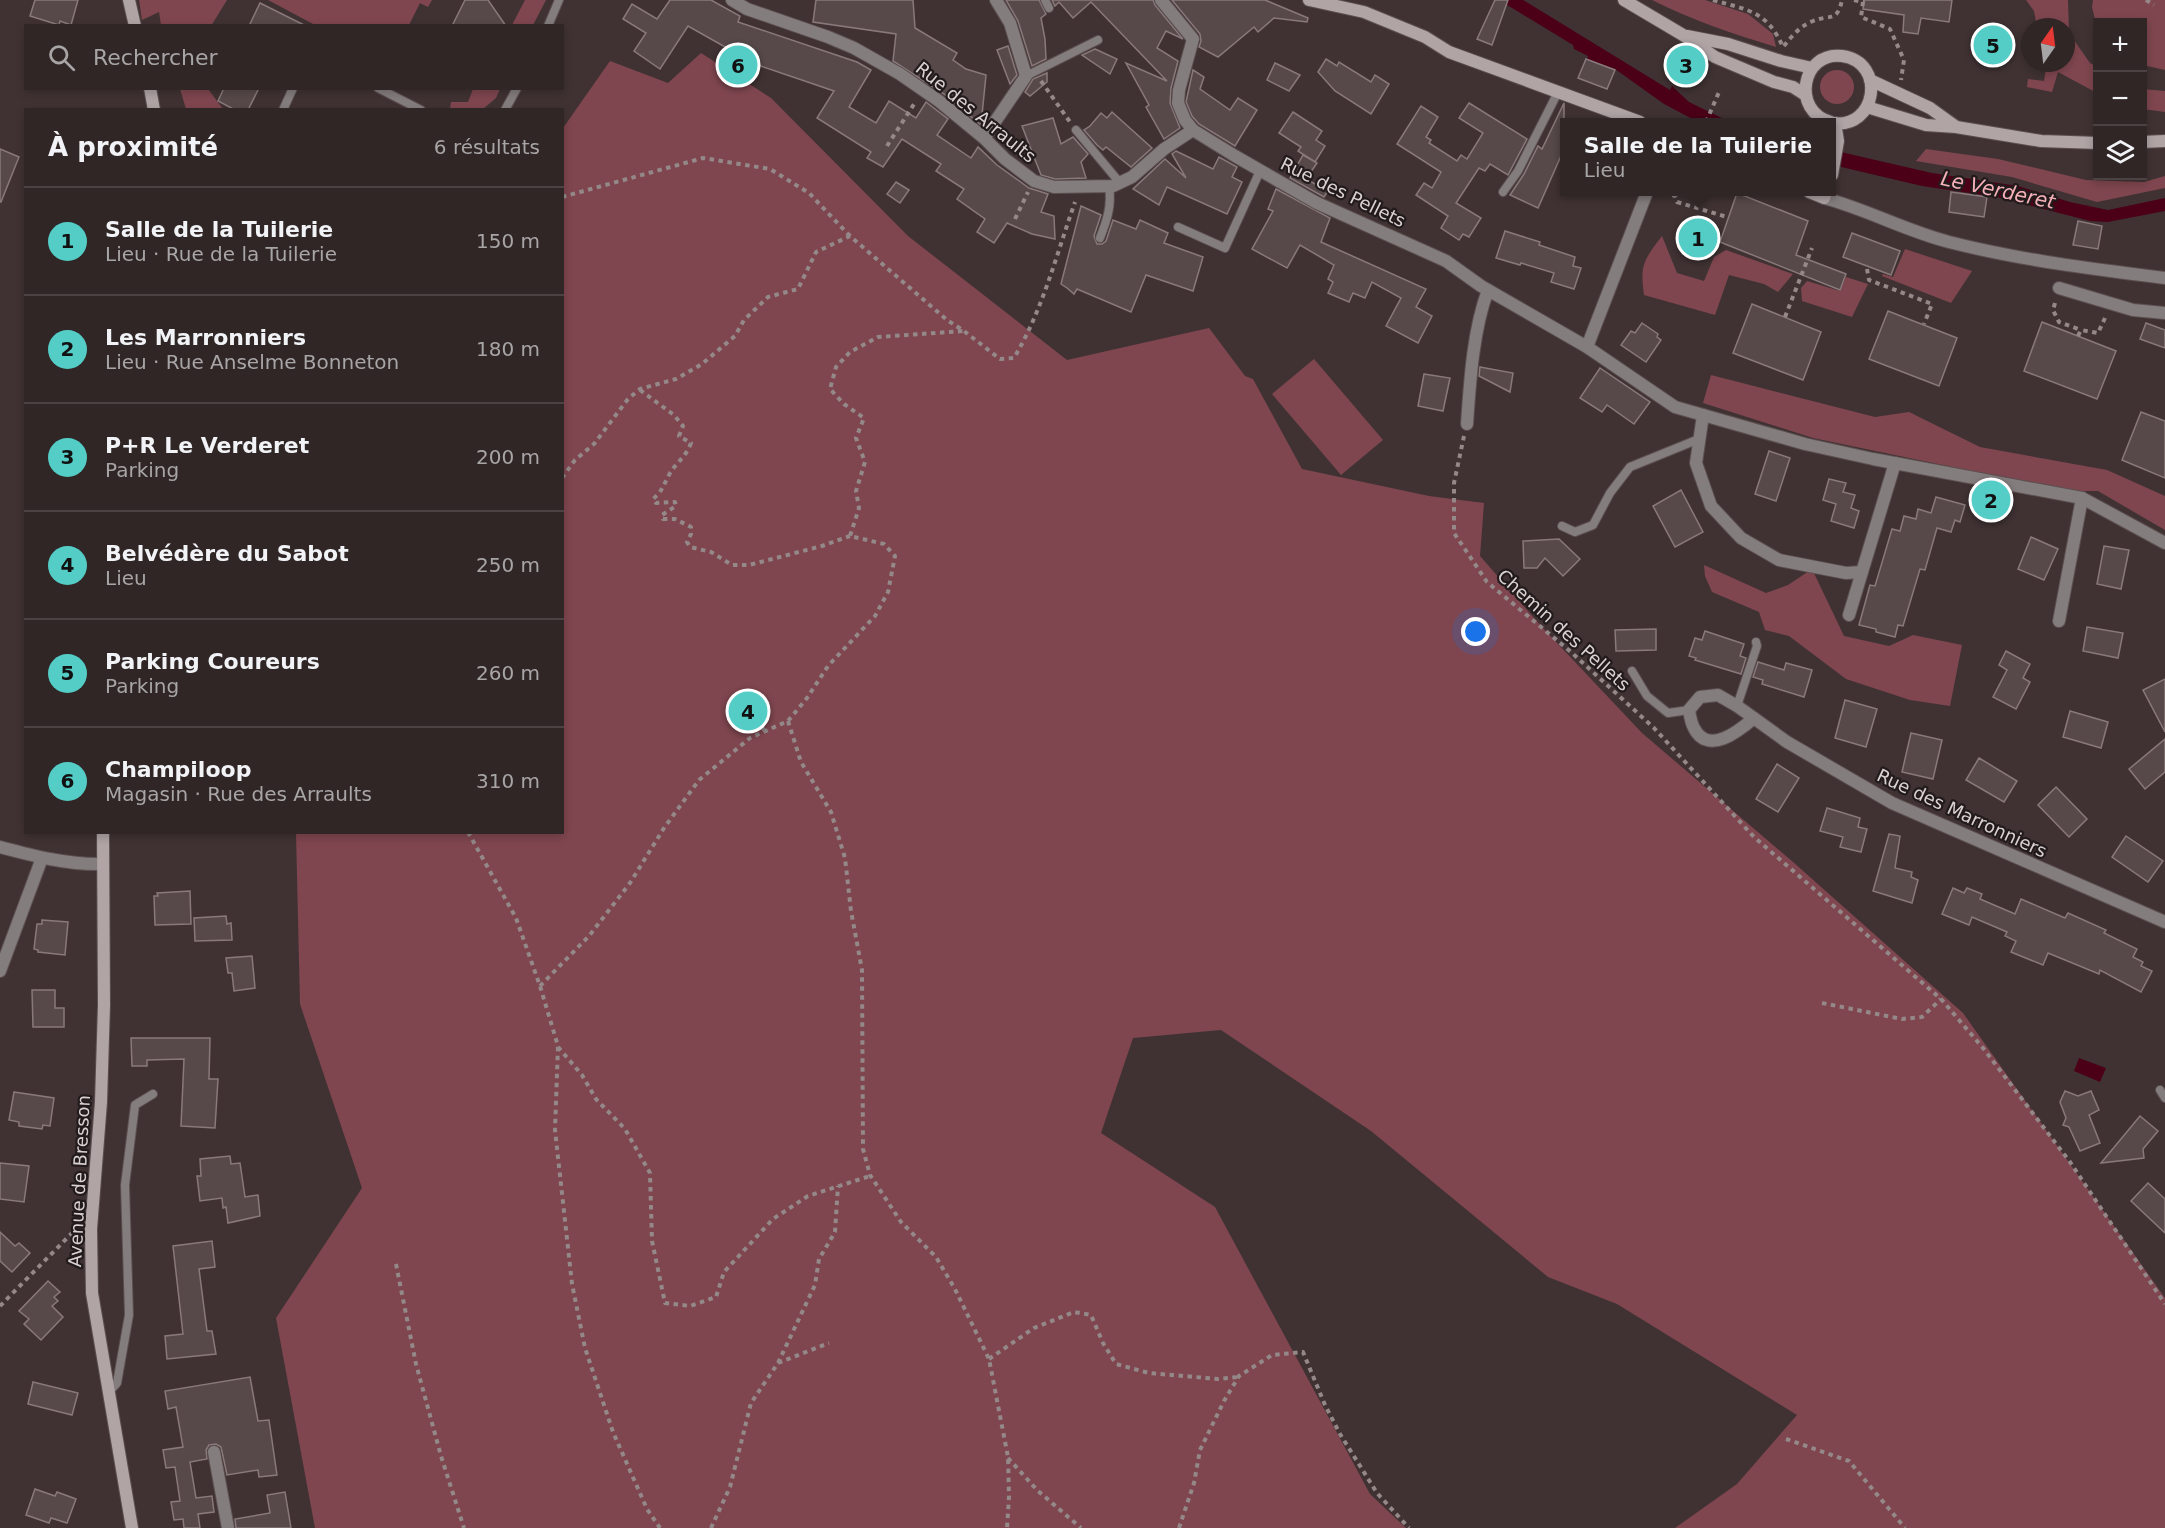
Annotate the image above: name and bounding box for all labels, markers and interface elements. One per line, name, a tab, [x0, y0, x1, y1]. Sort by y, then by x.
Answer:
north arrow	[2021, 18, 2075, 72]
map controls	[2093, 18, 2147, 180]
button: +	[2093, 18, 2147, 72]
pin: 5	[1974, 22, 2012, 68]
search box	[24, 24, 564, 90]
icon: search	[45, 41, 78, 74]
pin: 6	[718, 42, 758, 88]
pin: 3	[1666, 42, 1706, 88]
text: Rechercher	[93, 45, 218, 70]
street label: Rue des Arraults	[912, 57, 1040, 167]
button: −	[2093, 72, 2147, 126]
popup	[1560, 118, 1836, 196]
button: layers	[2093, 126, 2147, 180]
text: À proximité	[48, 132, 218, 162]
text: Salle de la Tuilerie	[1584, 133, 1812, 158]
text: 6 résultats	[434, 135, 540, 159]
street label: Rue des Pellets	[1277, 153, 1409, 231]
text: Lieu	[1584, 158, 1626, 182]
water label: Le Verderet	[1939, 166, 2058, 214]
pin: 1	[1678, 216, 1718, 260]
text: Salle de la Tuilerie	[105, 217, 333, 242]
text: 1	[61, 229, 74, 253]
text: 150 m	[476, 229, 540, 253]
text: Lieu · Rue de la Tuilerie	[105, 242, 337, 266]
text: Les Marronniers	[105, 325, 306, 350]
text: 2	[61, 337, 74, 361]
text: 180 m	[476, 337, 540, 361]
text: Lieu · Rue Anselme Bonneton	[105, 350, 399, 374]
text: P+R Le Verderet	[105, 433, 309, 458]
text: 3	[61, 445, 74, 469]
text: 200 m	[476, 445, 540, 469]
text: Parking	[105, 458, 179, 482]
pin: 2	[1972, 478, 2010, 522]
text: Belvédère du Sabot	[105, 541, 349, 566]
text: 4	[61, 553, 74, 577]
text: 250 m	[476, 553, 540, 577]
street label: Chemin des Pellets	[1493, 565, 1635, 695]
text: Lieu	[105, 566, 147, 590]
your location	[1461, 617, 1490, 646]
text: Parking Coureurs	[105, 649, 320, 674]
text: 5	[61, 661, 74, 685]
text: 260 m	[476, 661, 540, 685]
text: Parking	[105, 674, 179, 698]
pin: 4	[728, 688, 768, 734]
text: Champiloop	[105, 757, 251, 782]
street label: Rue des Marronniers	[1874, 764, 2050, 862]
text: 6	[61, 769, 74, 793]
text: 310 m	[476, 769, 540, 793]
text: Magasin · Rue des Arraults	[105, 782, 372, 806]
street label: Avenue de Bresson	[64, 1094, 94, 1268]

